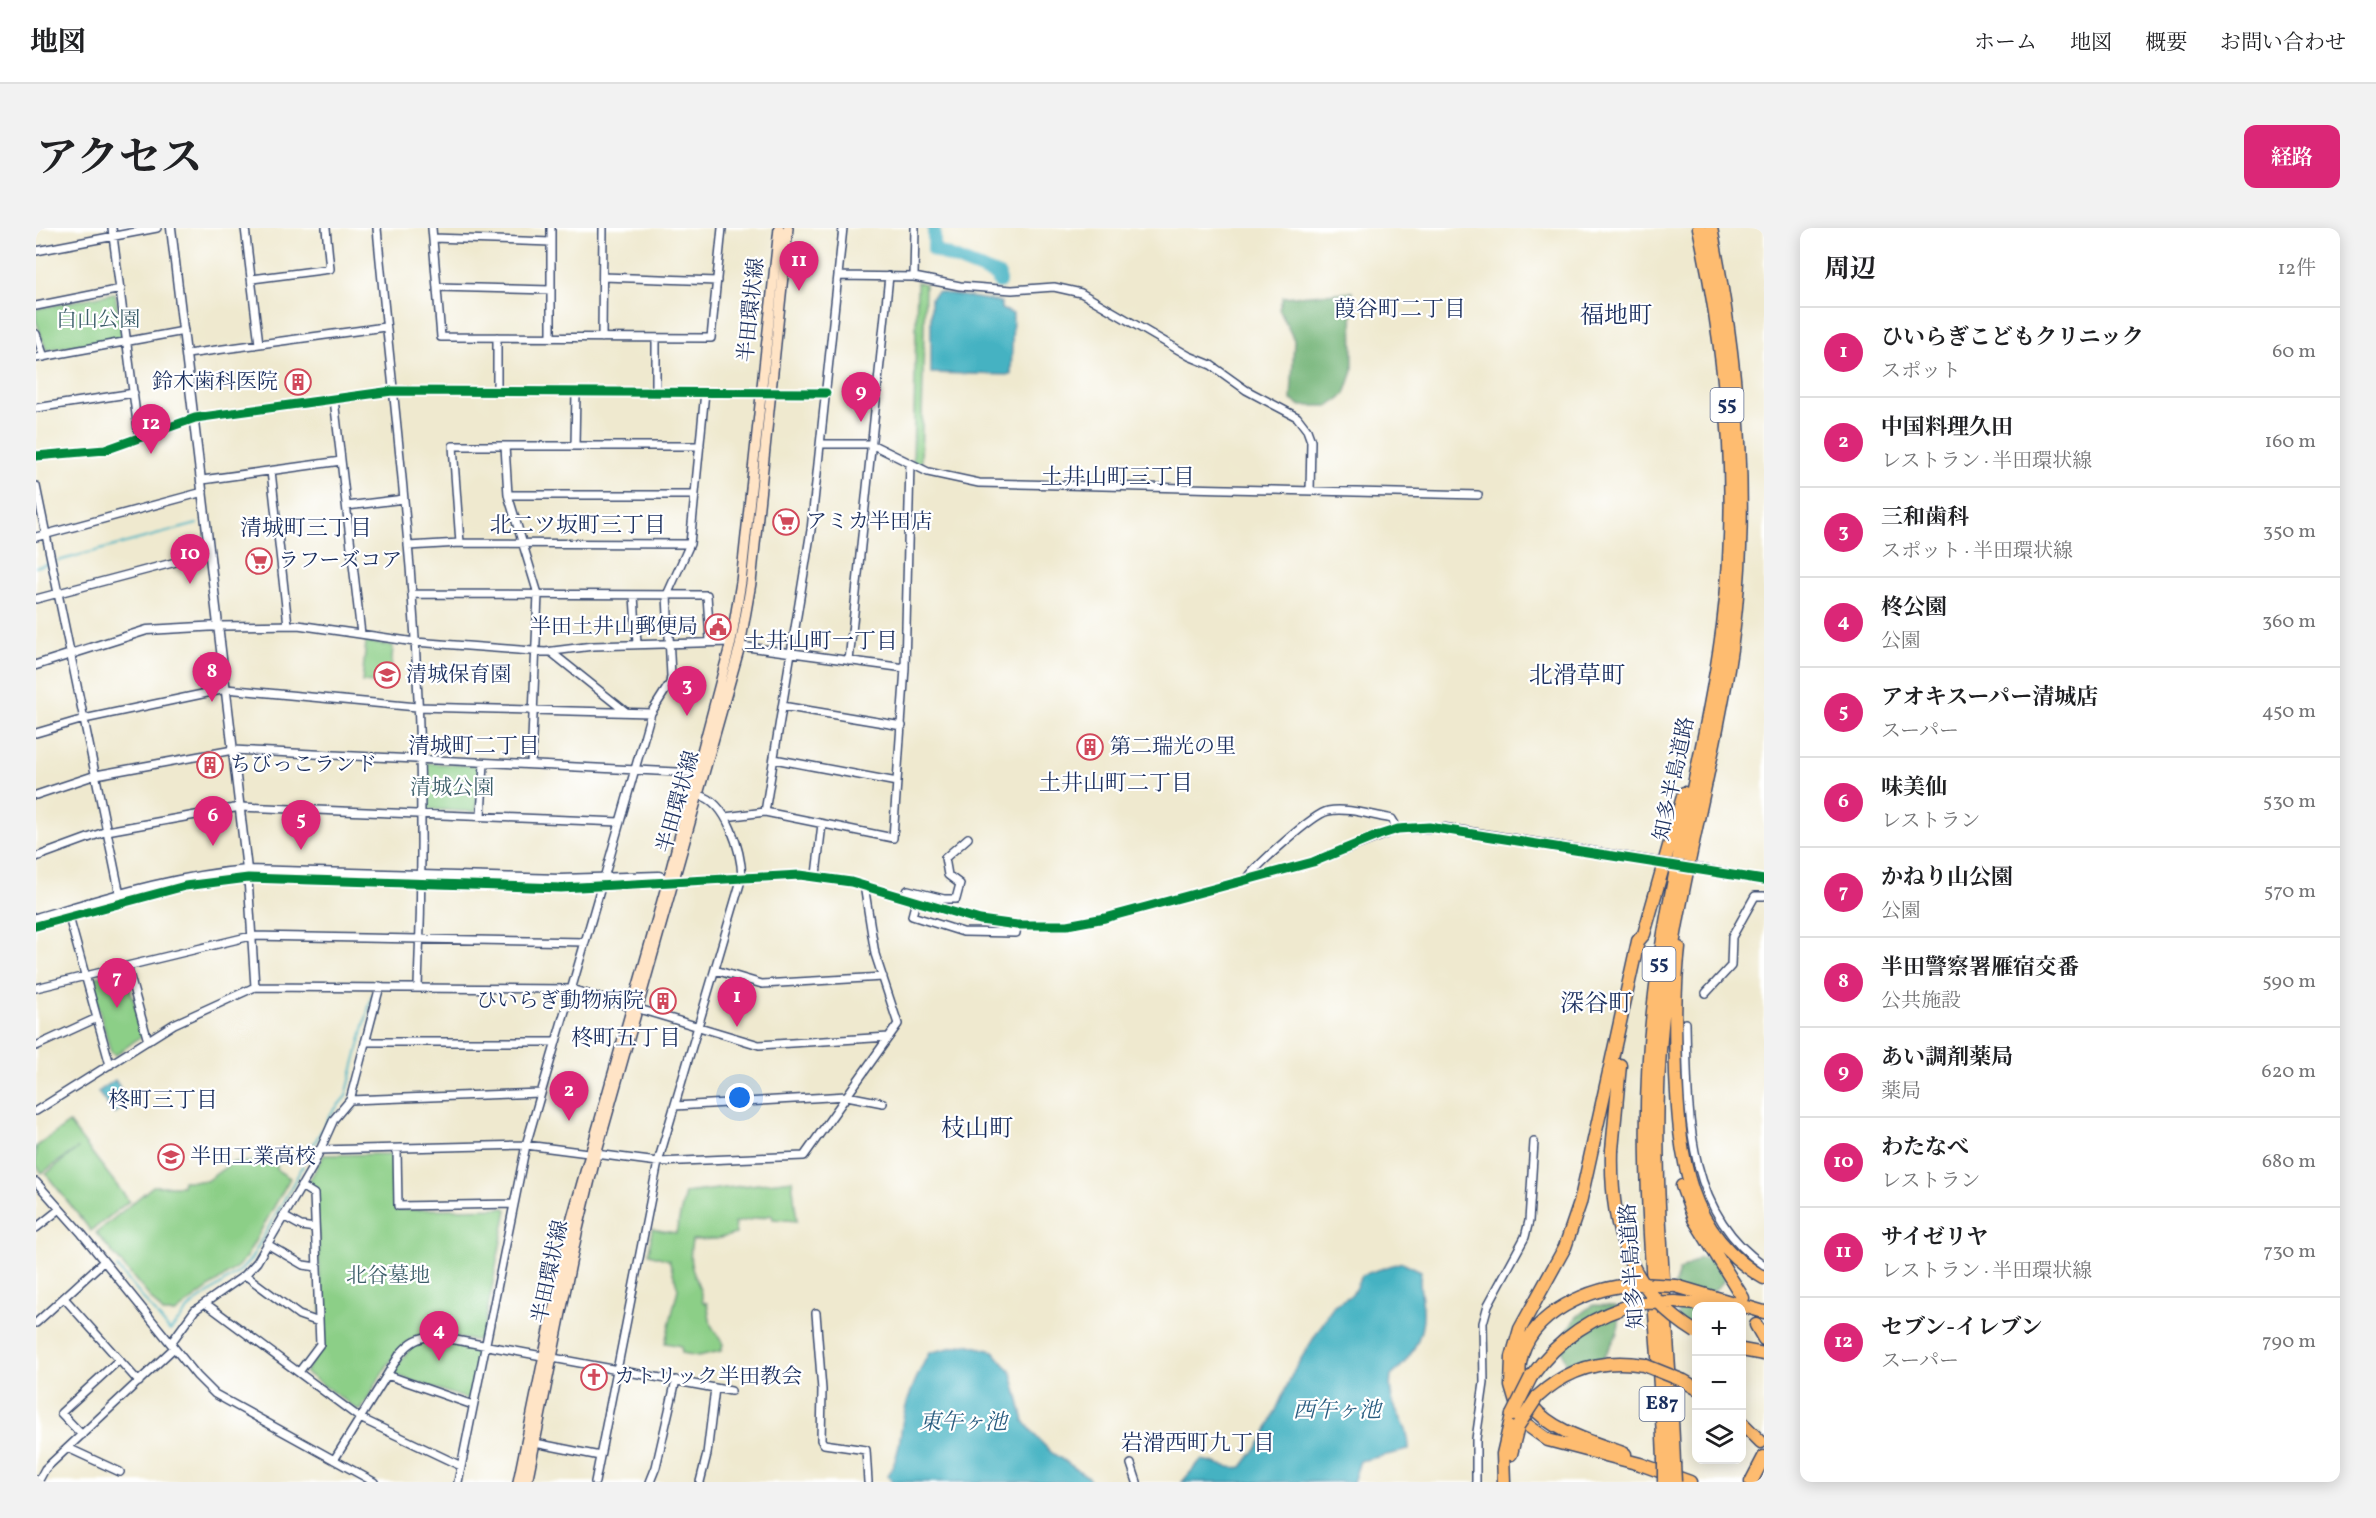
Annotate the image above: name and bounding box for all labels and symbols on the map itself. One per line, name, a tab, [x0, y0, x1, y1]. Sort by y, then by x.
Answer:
pin: 11	[780, 242, 819, 291]
street label: 半田環状線	[732, 256, 772, 364]
district label: 葭谷町二丁目	[1334, 295, 1466, 326]
district label: 福地町	[1580, 300, 1652, 334]
park label: 白山公園	[56, 306, 140, 335]
building icon: 鈴木歯科医院	[283, 367, 313, 397]
place label: 鈴木歯科医院	[152, 368, 278, 397]
pin: 9	[842, 372, 880, 422]
road number: 55	[1710, 388, 1744, 422]
pin: 12	[132, 404, 170, 454]
district label: 土井山町三丁目	[1041, 463, 1195, 494]
supermarket icon: アミカ半田店	[771, 507, 801, 537]
place label: アミカ半田店	[806, 508, 932, 537]
district label: 北二ツ坂町三丁目	[490, 511, 666, 542]
district label: 清城町三丁目	[240, 514, 372, 545]
pin: 10	[170, 534, 210, 584]
supermarket icon: ラフーズコア	[244, 546, 274, 576]
place label: ラフーズコア	[278, 547, 402, 576]
public building icon: 半田土井山郵便局	[703, 612, 733, 642]
place label: 半田土井山郵便局	[530, 613, 698, 642]
district label: 土井山町一丁目	[744, 627, 898, 658]
pin: 8	[192, 652, 231, 702]
school or university icon: 清城保育園	[372, 660, 402, 690]
district label: 北滑草町	[1529, 660, 1625, 694]
place label: 清城保育園	[406, 661, 511, 690]
pin: 3	[668, 666, 706, 716]
street label: 知多半島道路	[1648, 714, 1702, 844]
district label: 清城町二丁目	[408, 732, 540, 763]
building icon: 第二瑞光の里	[1075, 732, 1105, 762]
place label: 第二瑞光の里	[1110, 733, 1236, 762]
street label: 半田環状線	[651, 748, 707, 856]
building icon: ちびっこランド	[195, 750, 225, 780]
place label: ちびっこランド	[230, 751, 377, 780]
district label: 土井山町二丁目	[1039, 769, 1193, 800]
park label: 清城公園	[410, 774, 494, 803]
pin: 6	[194, 796, 232, 846]
pin: 5	[282, 800, 320, 850]
road number: 55	[1642, 947, 1676, 981]
pin: 7	[98, 958, 136, 1008]
pin: 1	[718, 978, 756, 1027]
building icon: ひいらぎ動物病院	[648, 986, 678, 1016]
place label: ひいらぎ動物病院	[476, 987, 644, 1016]
district label: 深谷町	[1560, 988, 1632, 1022]
district label: 柊町五丁目	[571, 1024, 681, 1055]
pin: 2	[550, 1072, 588, 1121]
your location	[725, 1083, 754, 1112]
district label: 柊町三丁目	[108, 1086, 218, 1117]
district label: 枝山町	[941, 1113, 1013, 1147]
school or university icon: 半田工業高校	[156, 1142, 186, 1172]
place label: 半田工業高校	[190, 1143, 316, 1172]
street label: 知多半島道路	[1614, 1202, 1652, 1330]
street label: 半田環状線	[526, 1218, 576, 1326]
park label: 北谷墓地	[346, 1262, 430, 1291]
pin: 4	[420, 1312, 458, 1361]
church icon: カトリック半田教会	[579, 1362, 609, 1392]
place label: カトリック半田教会	[614, 1363, 802, 1392]
road number: E87	[1640, 1387, 1684, 1421]
water label: 西午ヶ池	[1293, 1396, 1384, 1427]
water label: 東午ヶ池	[919, 1408, 1010, 1439]
district label: 岩滑西町九丁目	[1121, 1429, 1275, 1460]

